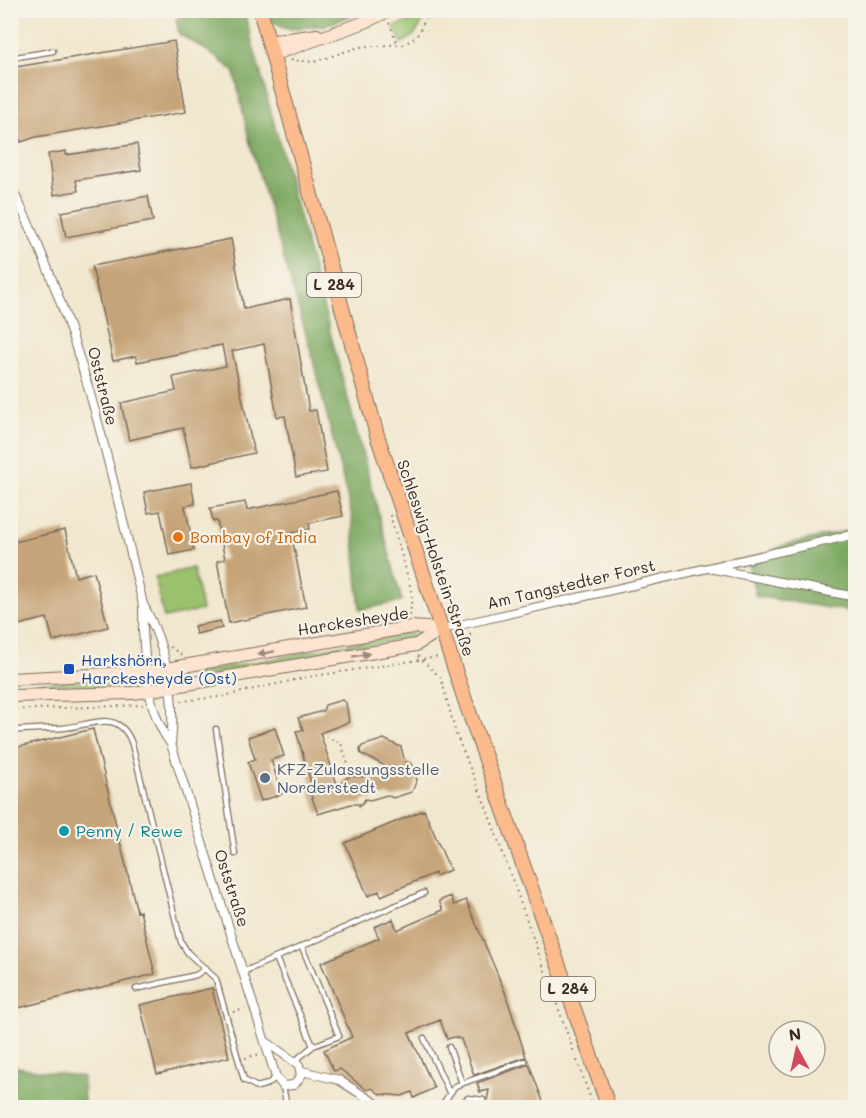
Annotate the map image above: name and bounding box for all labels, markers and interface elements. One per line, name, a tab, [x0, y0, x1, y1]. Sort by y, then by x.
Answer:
road number: L 284	[307, 273, 361, 297]
street label: Oststraße	[84, 344, 123, 427]
street label: Schleswig-Holstein-Straße	[393, 457, 480, 659]
place label: Bombay of India	[190, 526, 318, 547]
marker: Bombay of India	[171, 530, 185, 544]
street label: Am Tangstedter Forst	[485, 554, 657, 613]
street label: Harckesheyde	[296, 601, 410, 640]
one-way arrow	[256, 648, 275, 657]
place label: Harkshörn, Harckesheyde (Ost)	[81, 649, 237, 688]
one-way arrow	[352, 650, 371, 659]
marker: Harkshörn, Harckesheyde (Ost)	[62, 662, 76, 676]
place label: KFZ-Zulassungsstelle Norderstedt	[277, 758, 440, 797]
marker: KFZ-Zulassungsstelle Norderstedt	[258, 771, 272, 785]
place label: Penny / Rewe	[76, 820, 183, 841]
marker: Penny / Rewe	[57, 824, 71, 838]
street label: Oststraße	[210, 846, 255, 929]
road number: L 284	[541, 977, 595, 1001]
north arrow	[767, 1019, 827, 1079]
text: N	[787, 1022, 802, 1045]

